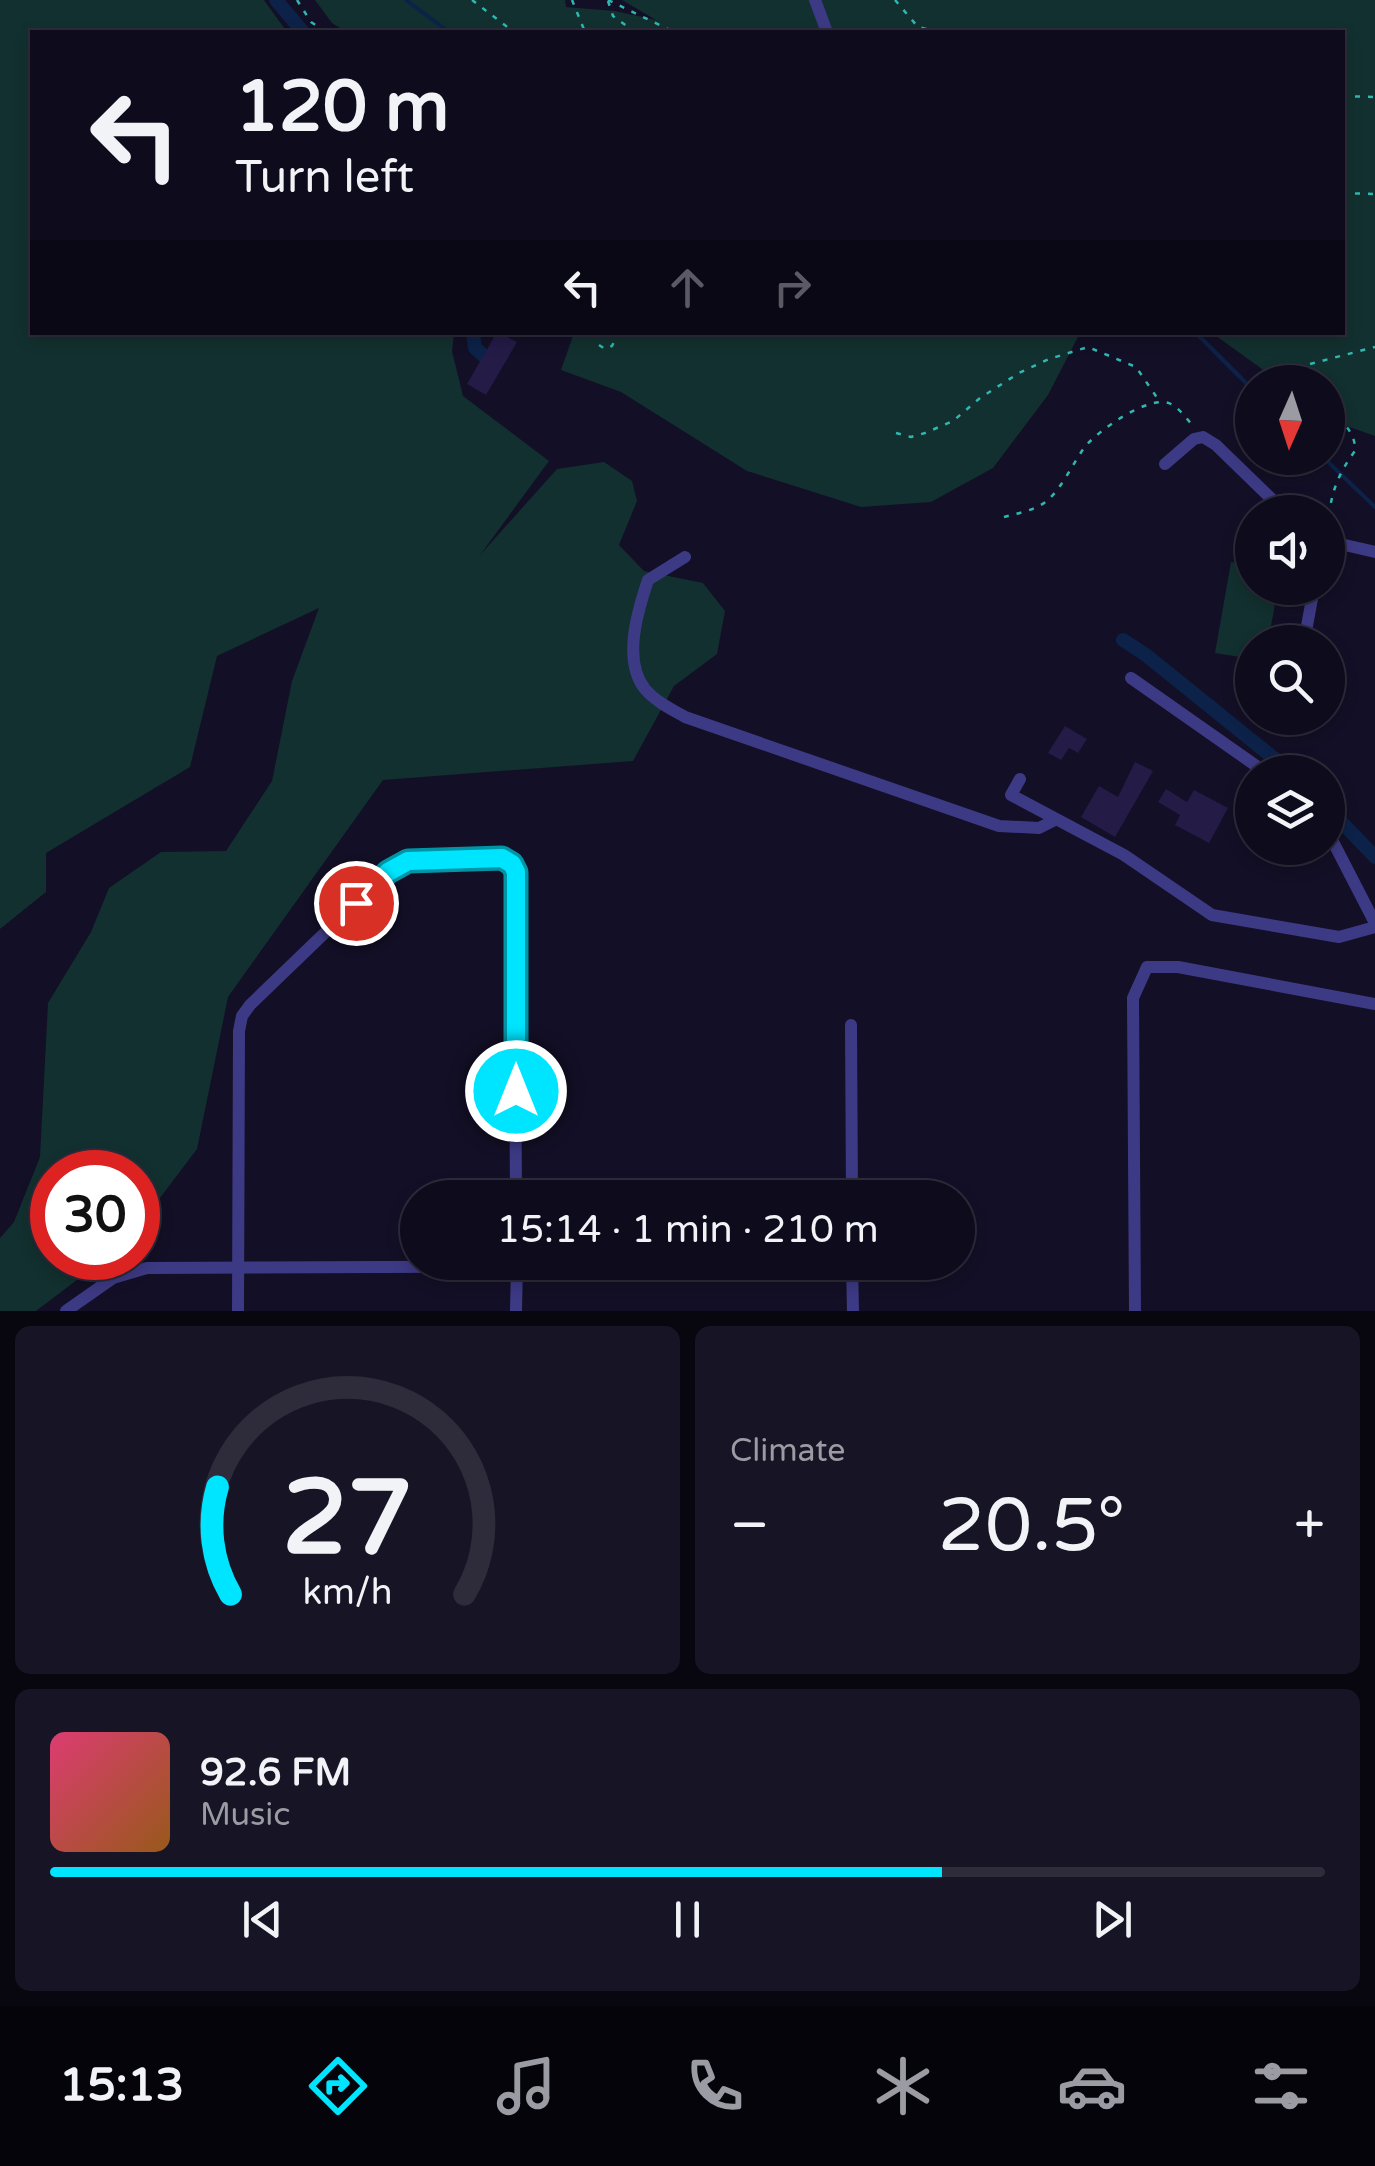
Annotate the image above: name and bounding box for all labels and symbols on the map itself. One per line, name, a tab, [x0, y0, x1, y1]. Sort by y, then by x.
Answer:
north arrow	[1235, 365, 1345, 475]
pin	[314, 861, 399, 946]
position arrow	[464, 1039, 568, 1143]
speed limit sign: 30	[30, 1150, 160, 1280]

